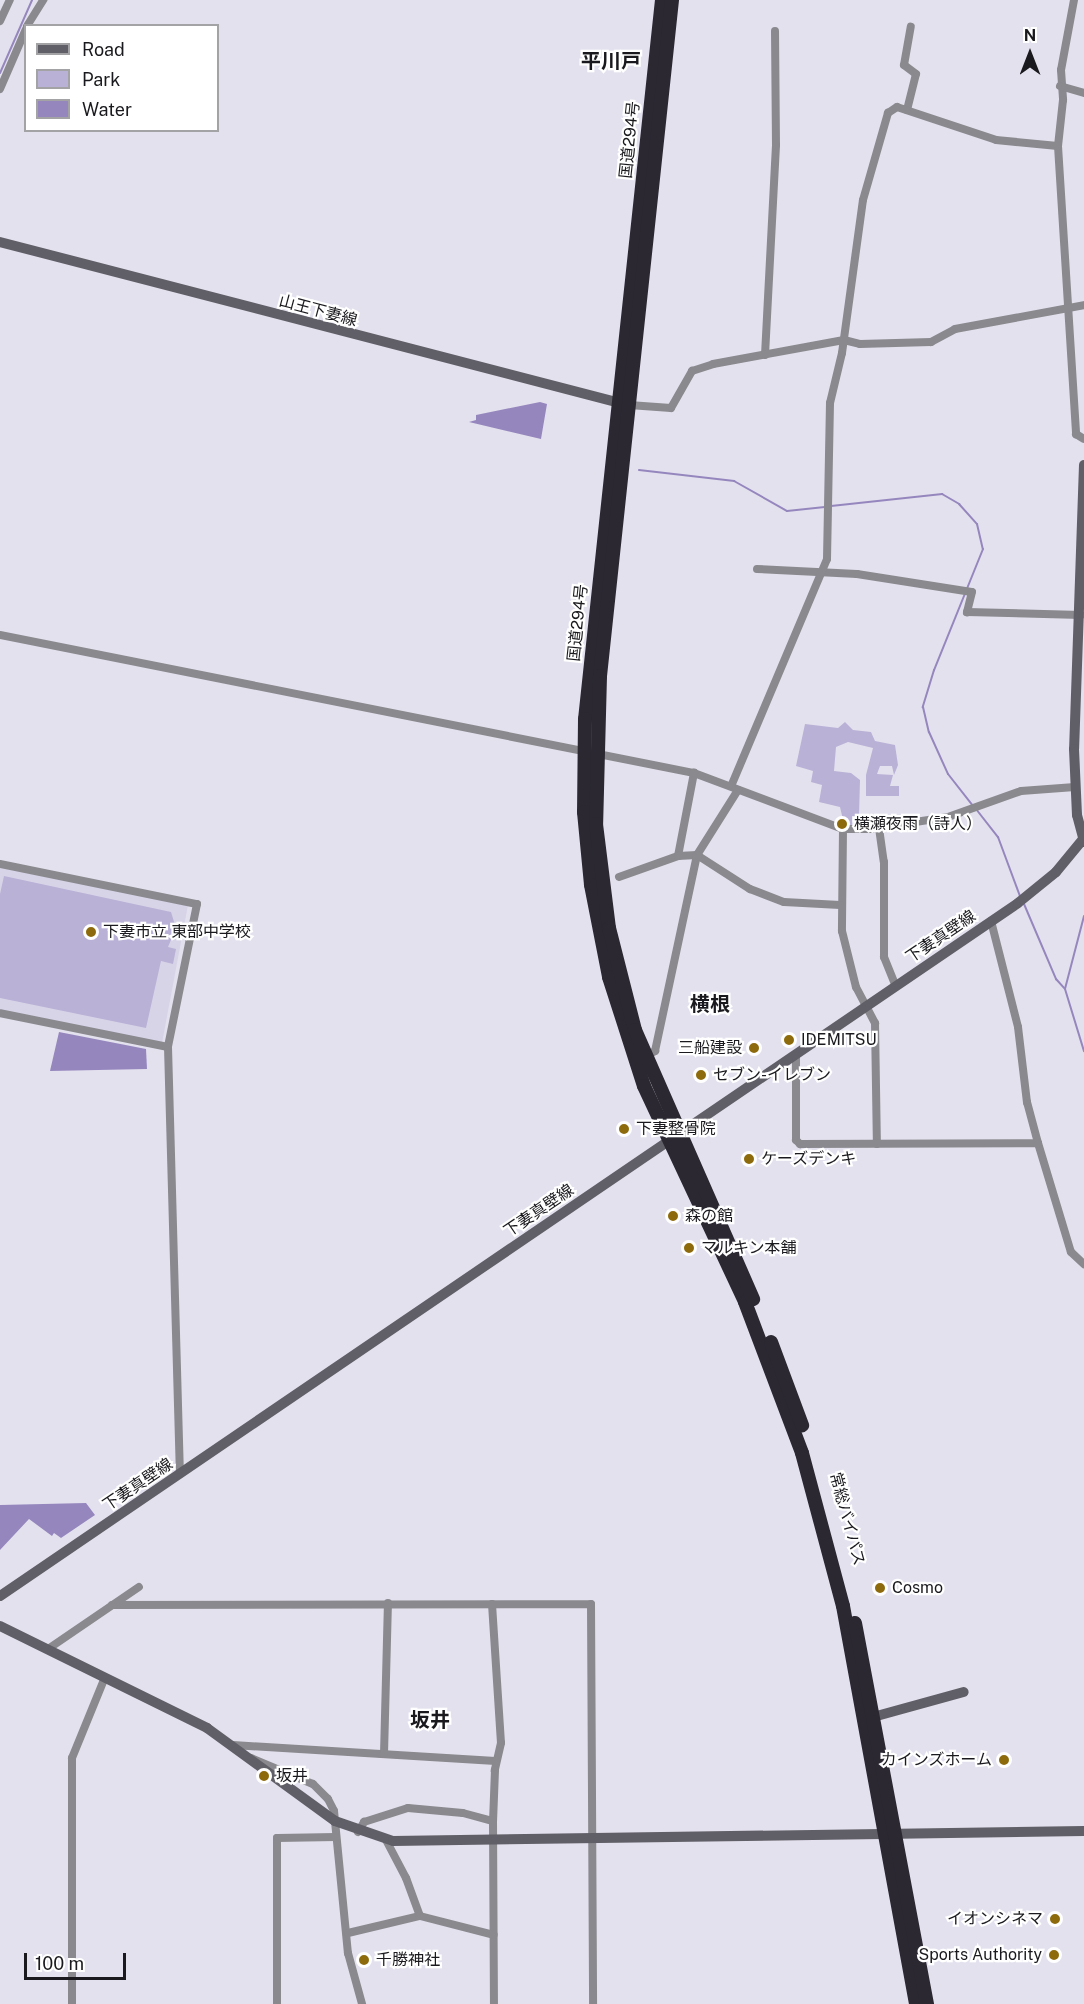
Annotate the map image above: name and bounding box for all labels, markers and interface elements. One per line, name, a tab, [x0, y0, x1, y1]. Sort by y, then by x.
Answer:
legend	[24, 24, 219, 132]
north arrow	[1000, 24, 1060, 84]
text: N	[1024, 26, 1036, 45]
text: Road	[82, 39, 125, 60]
district label: 平川戸	[581, 49, 641, 73]
text: Park	[82, 69, 120, 90]
text: Water	[82, 99, 132, 120]
street label: 国道294号	[616, 100, 644, 180]
street label: 山王下妻線	[277, 291, 359, 331]
street label: 国道294号	[564, 583, 592, 663]
place label: 横瀬夜雨（詩人）	[854, 814, 982, 834]
marker: 横瀬夜雨（詩人）	[835, 817, 849, 831]
street label: 下妻真壁線	[902, 907, 980, 967]
place label: 下妻市立 東部中学校	[103, 922, 251, 942]
marker: 下妻市立 東部中学校	[84, 925, 98, 939]
district label: 横根	[690, 992, 730, 1016]
place label: IDEMITSU	[801, 1030, 877, 1050]
marker: IDEMITSU	[782, 1033, 796, 1047]
place label: 三船建設	[678, 1038, 742, 1058]
marker: 三船建設	[747, 1041, 761, 1055]
place label: セブン-イレブン	[713, 1065, 831, 1085]
marker: セブン-イレブン	[694, 1068, 708, 1082]
place label: 下妻整骨院	[636, 1119, 716, 1139]
marker: 下妻整骨院	[617, 1122, 631, 1136]
place label: ケーズデンキ	[761, 1149, 857, 1169]
marker: ケーズデンキ	[742, 1152, 756, 1166]
street label: 下妻真壁線	[500, 1181, 578, 1241]
place label: 森の館	[685, 1206, 733, 1226]
marker: 森の館	[666, 1209, 680, 1223]
place label: マルキン本舗	[701, 1238, 797, 1258]
marker: マルキン本舗	[682, 1241, 696, 1255]
street label: 下妻真壁線	[99, 1455, 177, 1515]
street label: 常総バイパス	[825, 1470, 869, 1568]
place label: Cosmo	[892, 1578, 943, 1598]
marker: Cosmo	[873, 1581, 887, 1595]
district label: 坂井	[410, 1708, 450, 1732]
place label: カインズホーム	[880, 1750, 992, 1770]
marker: カインズホーム	[997, 1753, 1011, 1767]
place label: 坂井	[276, 1766, 308, 1786]
marker: 坂井	[257, 1769, 271, 1783]
place label: イオンシネマ	[947, 1909, 1043, 1929]
marker: イオンシネマ	[1048, 1912, 1062, 1926]
scale bar	[27, 1941, 129, 1979]
place label: Sports Authority	[918, 1945, 1042, 1965]
marker: Sports Authority	[1047, 1948, 1061, 1962]
place label: 千勝神社	[376, 1950, 440, 1970]
text: 100 m	[35, 1953, 84, 1974]
marker: 千勝神社	[357, 1953, 371, 1967]

